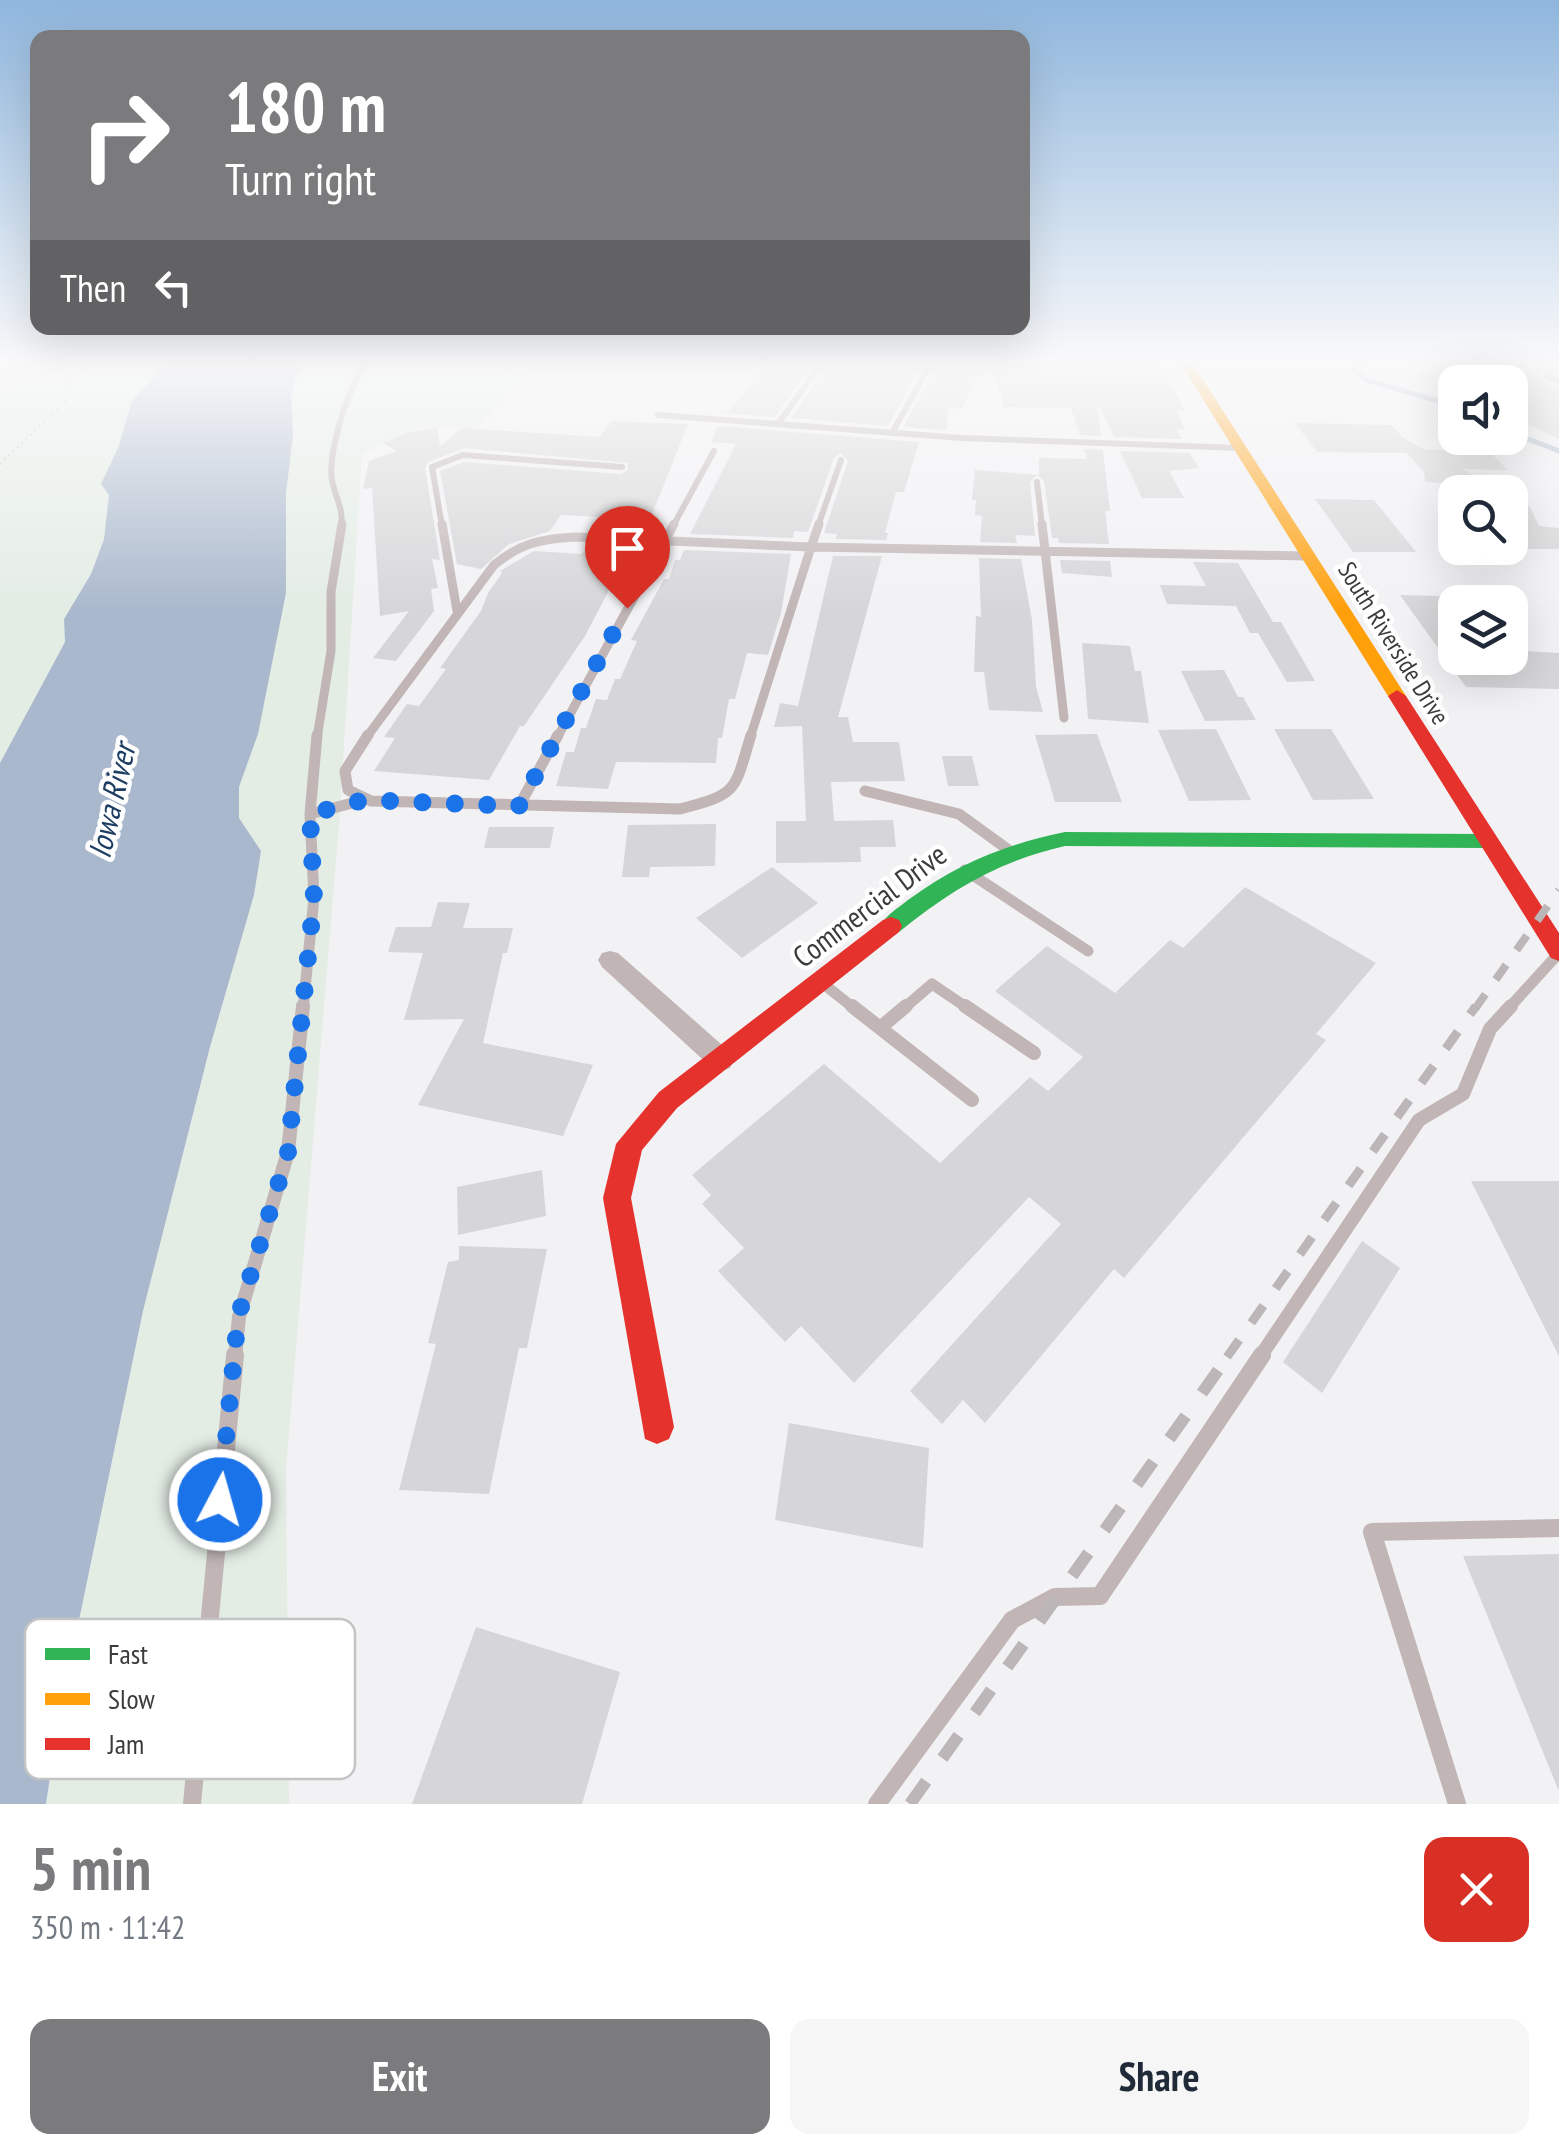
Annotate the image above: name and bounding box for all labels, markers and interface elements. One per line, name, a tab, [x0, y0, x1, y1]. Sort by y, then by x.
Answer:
text: 180 m	[225, 61, 386, 151]
icon: right	[60, 70, 190, 200]
text: Turn right	[225, 149, 376, 207]
icon: left	[146, 260, 201, 315]
text: Then	[60, 263, 126, 312]
map controls	[1438, 365, 1528, 675]
button: sound	[1438, 365, 1528, 455]
button: search	[1438, 475, 1528, 565]
pin	[585, 506, 670, 609]
icon: arrive	[600, 521, 655, 576]
street label: South Riverside Drive	[1331, 556, 1457, 730]
button: layers	[1438, 585, 1528, 675]
water label: Iowa River	[77, 735, 146, 862]
street label: Commercial Drive	[784, 834, 954, 975]
position arrow	[168, 1448, 272, 1552]
legend	[25, 1619, 355, 1779]
text: Fast	[108, 1635, 148, 1672]
text: Slow	[108, 1680, 155, 1717]
text: Jam	[107, 1725, 144, 1762]
text: 5 min	[30, 1829, 151, 1907]
button: close	[1424, 1837, 1529, 1942]
text: 350 m · 11:42	[30, 1906, 185, 1948]
button: Exit	[30, 2019, 770, 2134]
button: Share	[790, 2019, 1529, 2134]

